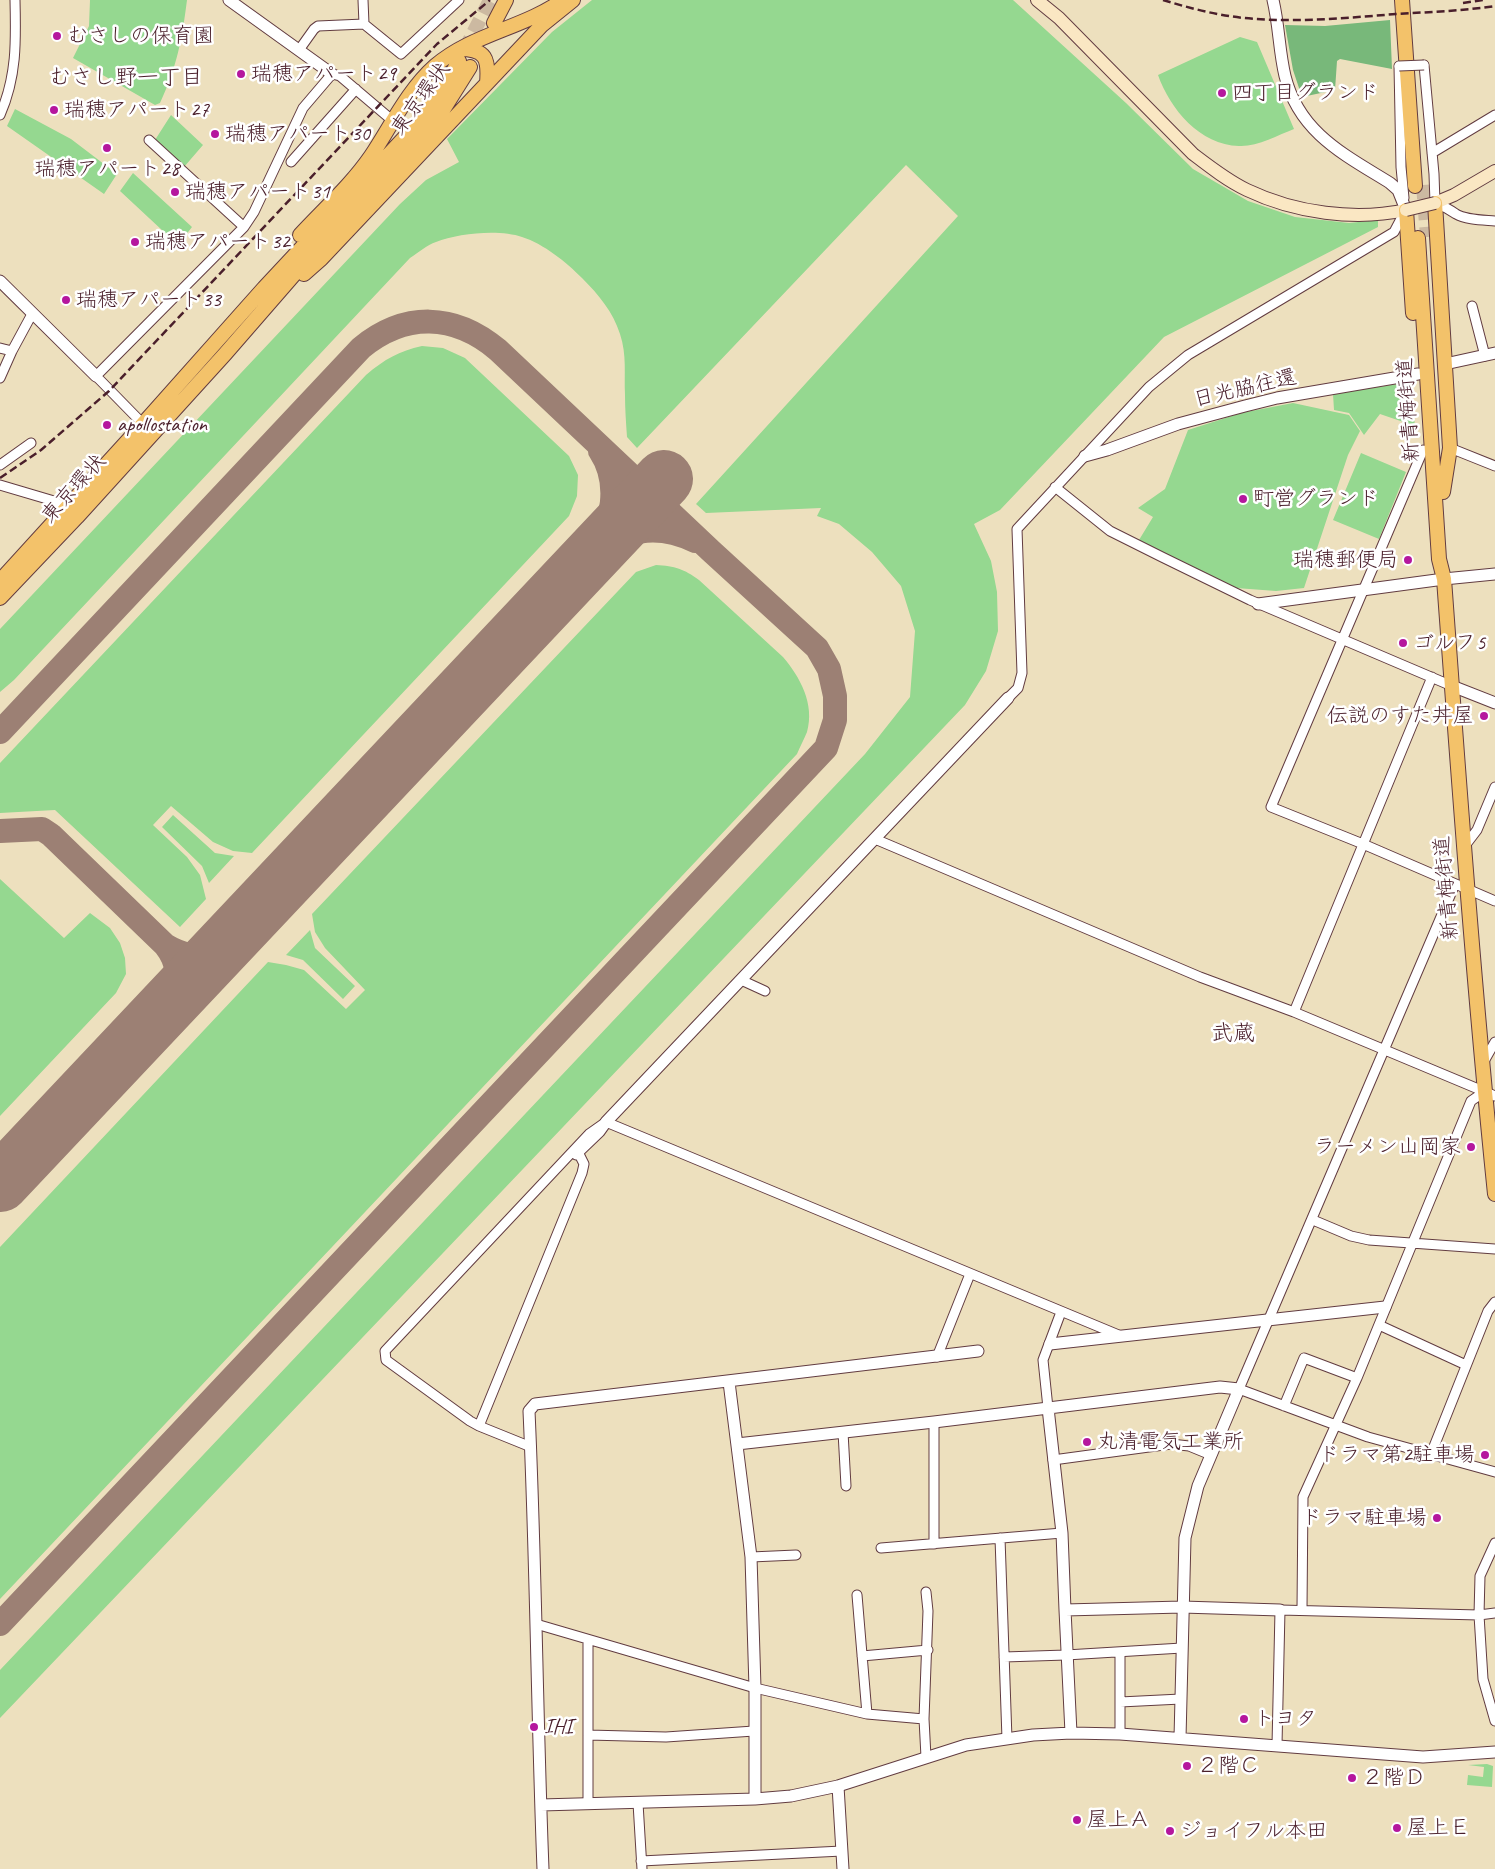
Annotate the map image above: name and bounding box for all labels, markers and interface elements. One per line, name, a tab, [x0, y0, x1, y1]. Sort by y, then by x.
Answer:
place label: むさしの保育園	[67, 23, 214, 49]
marker: むさしの保育園	[51, 30, 63, 42]
street label: 東京環状	[386, 58, 456, 140]
place label: 瑞穂アパート29	[251, 61, 396, 87]
district label: むさし野一丁目	[49, 65, 203, 91]
marker: 瑞穂アパート29	[235, 68, 247, 80]
place label: 四丁目グランド	[1232, 80, 1379, 106]
marker: 四丁目グランド	[1216, 87, 1228, 99]
place label: 瑞穂アパート27	[64, 97, 209, 123]
marker: 瑞穂アパート27	[48, 104, 60, 116]
place label: 瑞穂アパート30	[225, 121, 370, 147]
marker: 瑞穂アパート30	[209, 128, 221, 140]
marker: 瑞穂アパート28	[101, 142, 113, 154]
place label: 瑞穂アパート28	[35, 156, 179, 182]
place label: 瑞穂アパート31	[185, 179, 330, 205]
marker: 瑞穂アパート31	[169, 186, 181, 198]
place label: 瑞穂アパート32	[145, 229, 290, 255]
marker: 瑞穂アパート32	[129, 236, 141, 248]
place label: 瑞穂アパート33	[76, 287, 221, 313]
marker: 瑞穂アパート33	[60, 294, 72, 306]
street label: 新青梅街道	[1393, 357, 1425, 463]
street label: 日光脇往還	[1191, 365, 1299, 413]
place label: apollostation	[117, 412, 207, 438]
marker: apollostation	[101, 419, 113, 431]
street label: 東京環状	[37, 449, 111, 529]
place label: 町営グランド	[1253, 486, 1379, 512]
marker: 町営グランド	[1237, 493, 1249, 505]
place label: 瑞穂郵便局	[1293, 547, 1398, 573]
marker: 瑞穂郵便局	[1402, 554, 1414, 566]
place label: ゴルフ5	[1413, 630, 1485, 656]
marker: ゴルフ5	[1397, 637, 1409, 649]
place label: 伝説のすた丼屋	[1327, 703, 1474, 729]
marker: 伝説のすた丼屋	[1478, 710, 1490, 722]
street label: 新青梅街道	[1430, 835, 1464, 941]
district label: 武蔵	[1211, 1021, 1255, 1047]
place label: ラーメン山岡家	[1314, 1134, 1461, 1160]
marker: ラーメン山岡家	[1465, 1141, 1477, 1153]
place label: 丸清電気工業所	[1097, 1429, 1244, 1455]
marker: 丸清電気工業所	[1081, 1436, 1093, 1448]
place label: ドラマ第2駐車場	[1319, 1442, 1475, 1468]
marker: ドラマ第2駐車場	[1479, 1449, 1491, 1461]
place label: ドラマ駐車場	[1301, 1505, 1427, 1531]
marker: ドラマ駐車場	[1431, 1512, 1443, 1524]
place label: トヨタ	[1254, 1706, 1317, 1732]
marker: トヨタ	[1238, 1713, 1250, 1725]
place label: IHI	[544, 1714, 573, 1740]
marker: IHI	[528, 1721, 540, 1733]
place label: ２階Ｃ	[1197, 1753, 1260, 1779]
marker: ２階Ｃ	[1181, 1760, 1193, 1772]
place label: ２階Ｄ	[1362, 1765, 1425, 1791]
marker: ２階Ｄ	[1346, 1772, 1358, 1784]
place label: 屋上Ａ	[1087, 1807, 1150, 1833]
marker: 屋上Ａ	[1071, 1814, 1083, 1826]
place label: 屋上Ｅ	[1407, 1815, 1470, 1841]
place label: ジョイフル本田	[1180, 1818, 1327, 1844]
marker: 屋上Ｅ	[1391, 1822, 1403, 1834]
marker: ジョイフル本田	[1164, 1825, 1176, 1837]

